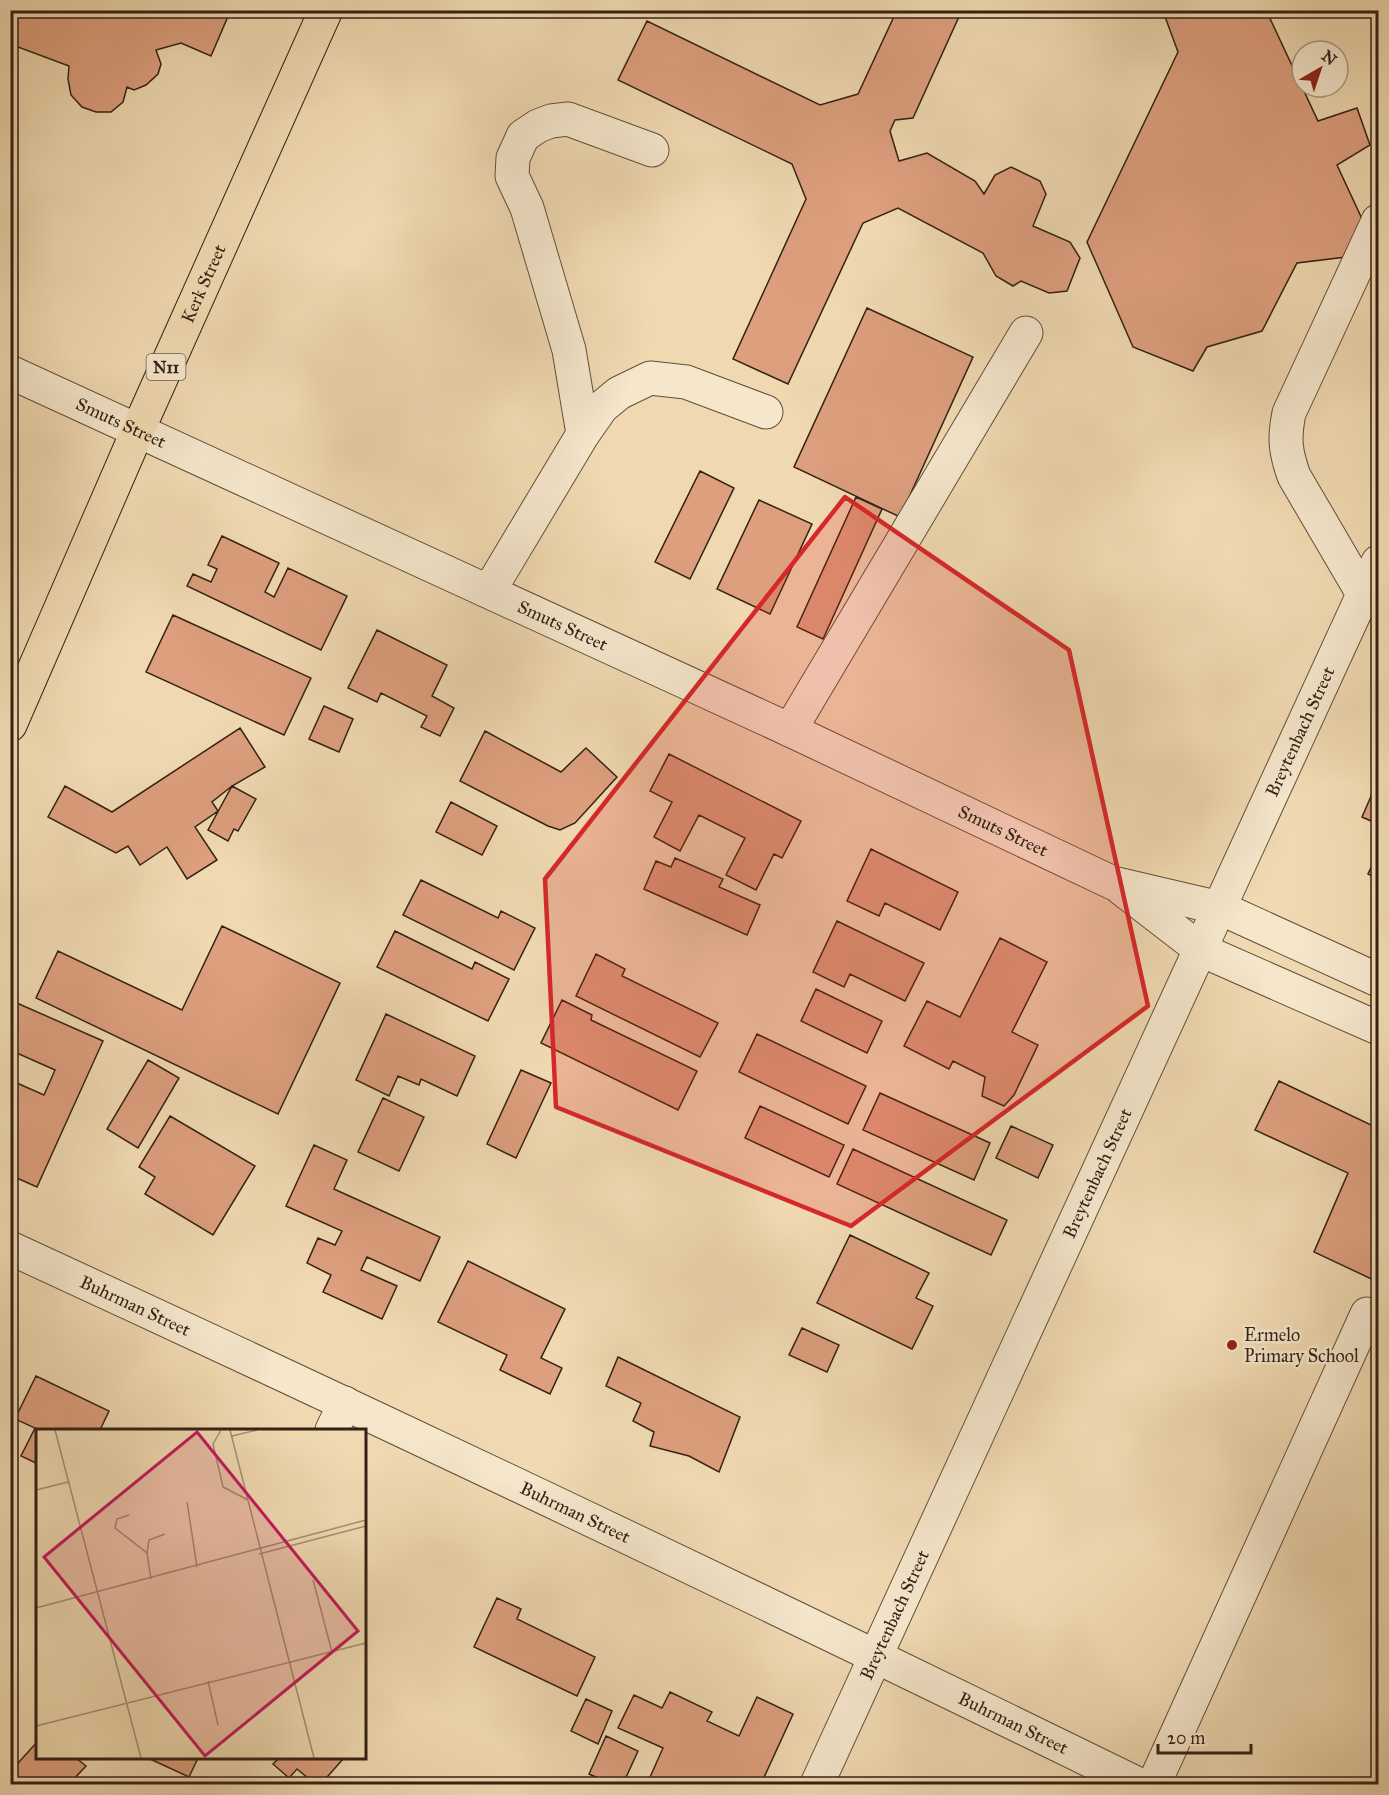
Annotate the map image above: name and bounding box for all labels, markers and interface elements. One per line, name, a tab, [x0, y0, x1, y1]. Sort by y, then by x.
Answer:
north arrow	[1290, 39, 1350, 99]
text: N	[1318, 46, 1341, 70]
street label: Kerk Street	[176, 240, 231, 326]
road number: N11	[146, 354, 186, 380]
street label: Smuts Street	[72, 393, 170, 453]
street label: Smuts Street	[514, 595, 612, 656]
street label: Breytenbach Street	[1261, 663, 1340, 800]
street label: Smuts Street	[955, 800, 1052, 862]
street label: Breytenbach Street	[1058, 1104, 1137, 1242]
street label: Buhrman Street	[76, 1271, 195, 1341]
place label: Ermelo Primary School	[1244, 1324, 1359, 1367]
marker: Ermelo Primary School	[1225, 1338, 1239, 1352]
inset map	[36, 1429, 366, 1759]
street label: Buhrman Street	[517, 1477, 634, 1548]
street label: Breytenbach Street	[855, 1546, 934, 1683]
street label: Buhrman Street	[955, 1687, 1072, 1759]
scale bar	[1158, 1717, 1251, 1755]
text: 20 m	[1167, 1727, 1205, 1749]

